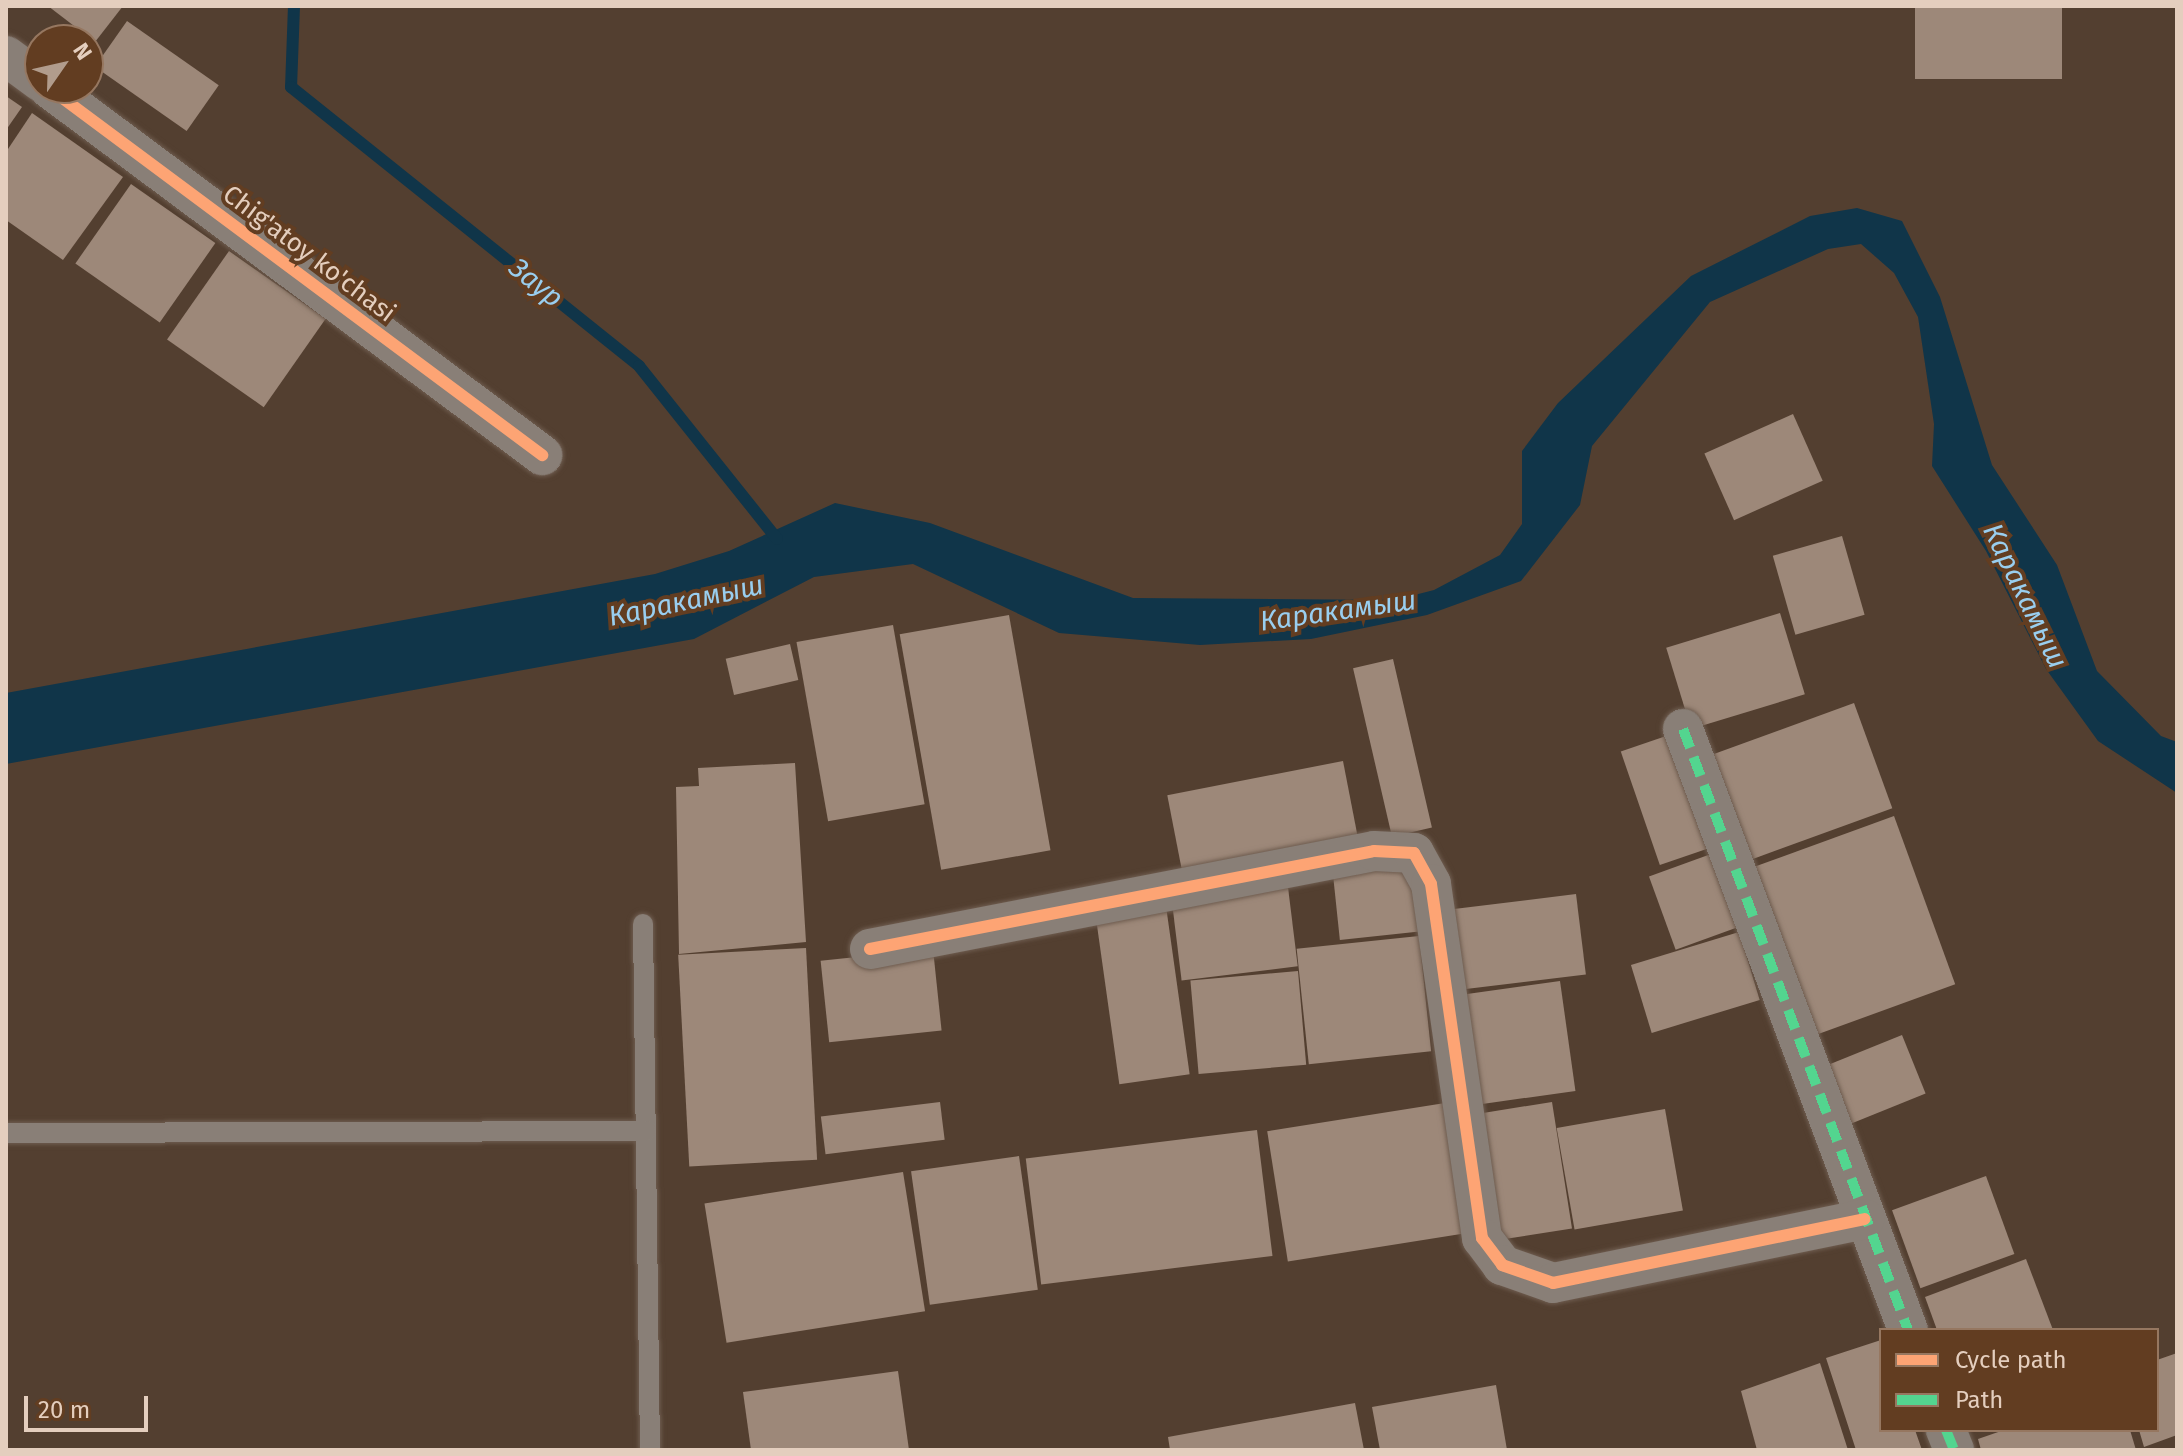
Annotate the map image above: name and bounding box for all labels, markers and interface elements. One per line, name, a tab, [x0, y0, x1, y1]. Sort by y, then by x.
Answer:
north arrow	[24, 24, 104, 104]
text: N	[67, 38, 98, 65]
street label: Chig'atoy ko'chasi	[217, 179, 401, 329]
water label: Заур	[502, 251, 570, 315]
water label: Каракамыш	[1975, 518, 2075, 674]
water label: Каракамыш	[605, 568, 767, 634]
water label: Каракамыш	[1258, 583, 1418, 639]
legend	[1879, 1328, 2159, 1432]
text: Cycle path	[1955, 1346, 2067, 1374]
scale bar	[28, 1380, 152, 1430]
text: Path	[1955, 1386, 2003, 1414]
text: 20 m	[38, 1396, 90, 1424]

